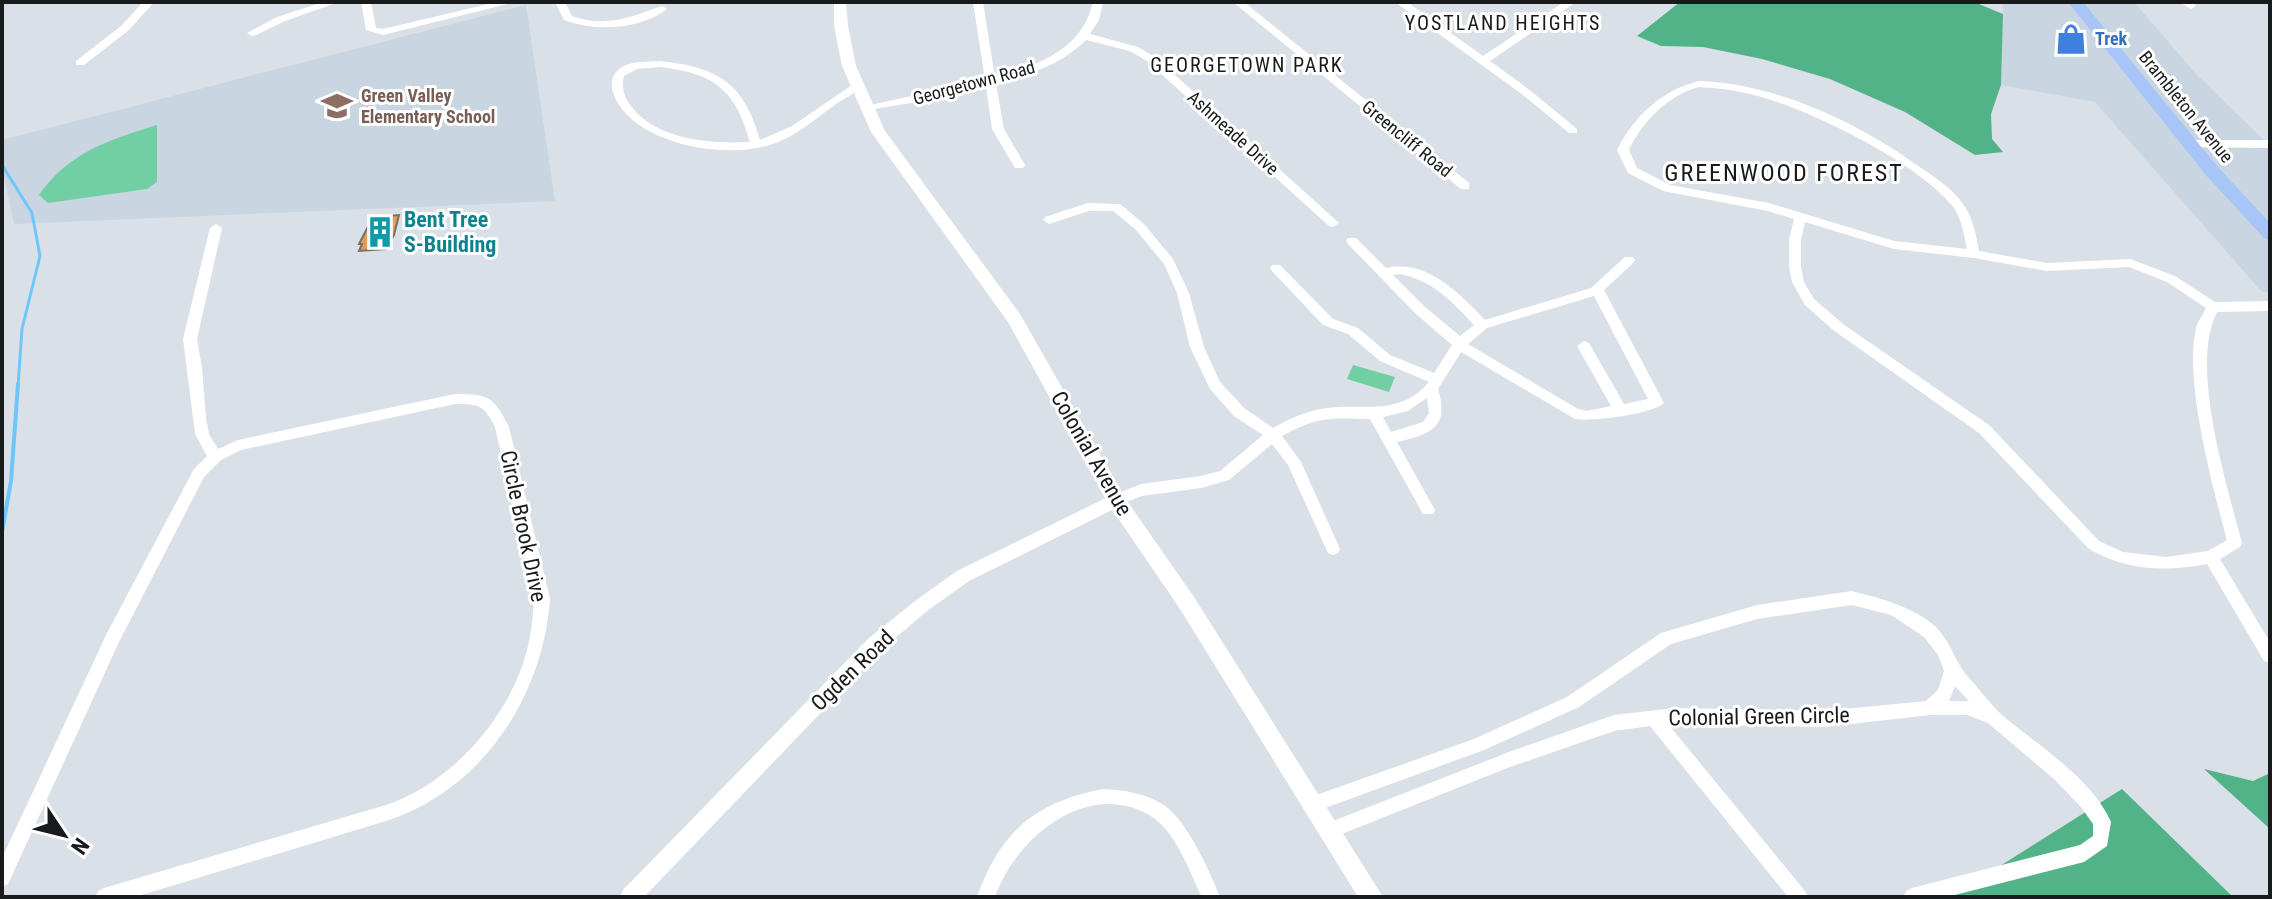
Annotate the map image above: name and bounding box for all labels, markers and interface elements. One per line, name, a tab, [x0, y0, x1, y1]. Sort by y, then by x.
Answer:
district label: YOSTLAND HEIGHTS	[1405, 11, 1601, 35]
shop icon: Trek	[2054, 22, 2088, 56]
place label: Trek	[2095, 28, 2128, 49]
street label: Brambleton Avenue	[2135, 47, 2238, 167]
district label: GEORGETOWN PARK	[1150, 53, 1344, 77]
street label: Georgetown Road	[910, 56, 1037, 109]
place label: Green Valley Elementary School	[361, 85, 495, 127]
street label: Ashmeade Drive	[1183, 86, 1283, 179]
school or university icon: Green Valley Elementary School	[320, 89, 354, 123]
street label: Greencliff Road	[1358, 96, 1457, 181]
district label: GREENWOOD FOREST	[1664, 159, 1904, 187]
place label: Bent Tree S-Building	[404, 207, 496, 257]
building icon: Bent Tree S-Building	[363, 215, 397, 249]
street label: Colonial Avenue	[1046, 387, 1137, 520]
street label: Circle Brook Drive	[495, 448, 552, 604]
street label: Ogden Road	[806, 625, 899, 716]
street label: Colonial Green Circle	[1668, 702, 1850, 731]
north arrow	[24, 795, 104, 875]
text: N	[66, 833, 94, 859]

